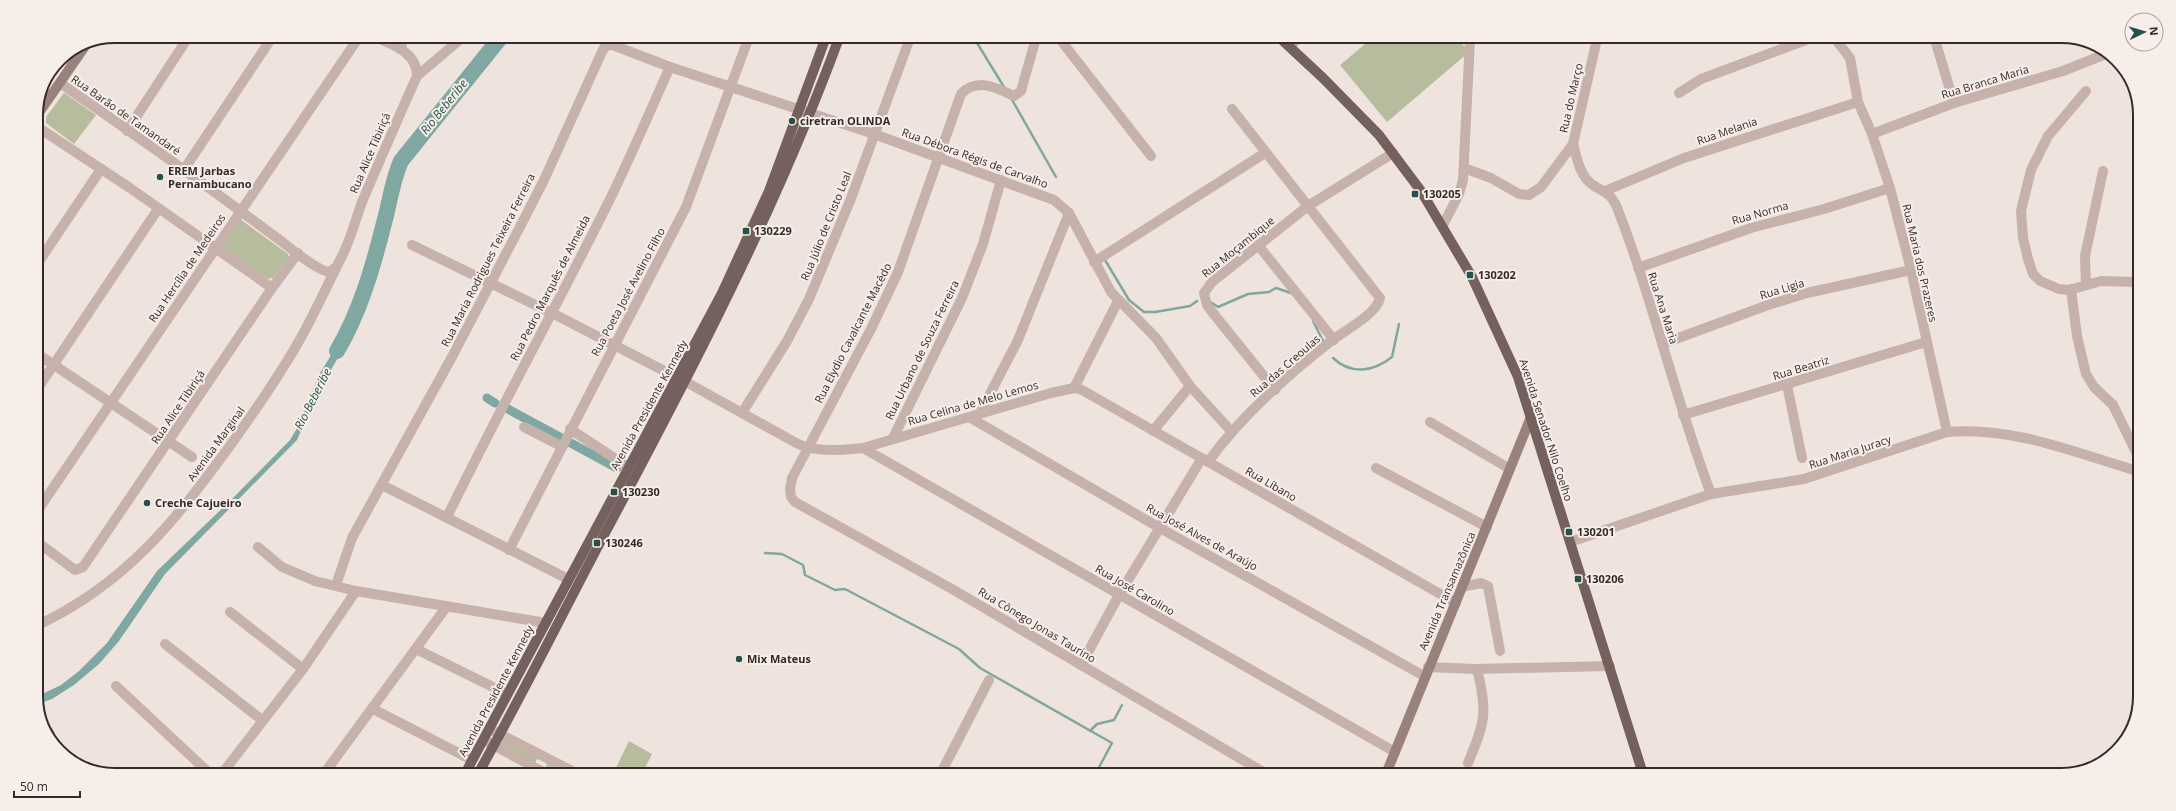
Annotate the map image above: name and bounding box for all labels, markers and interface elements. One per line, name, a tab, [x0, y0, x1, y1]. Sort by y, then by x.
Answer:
north arrow	[2124, 12, 2164, 52]
text: N	[2147, 26, 2162, 36]
street label: Rua do Março	[1555, 61, 1586, 134]
street label: Rua Branca Maria	[1939, 61, 2030, 102]
street label: Rua Barão de Tamandaré	[69, 71, 184, 158]
water label: Rio Beberibe	[416, 75, 471, 138]
street label: Rua Alice Tibiriçá	[346, 110, 393, 195]
place label: ciretran OLINDA	[800, 113, 891, 128]
street label: Rua Melania	[1695, 113, 1759, 148]
marker: ciretran OLINDA	[787, 116, 797, 126]
street label: Rua Débora Régis de Carvalho	[900, 124, 1051, 191]
place label: EREM Jarbas Pernambucano	[168, 163, 252, 191]
street label: Rua Júlio de Cristo Leal	[797, 169, 854, 283]
street label: Rua Maria Rodrigues Teixeira Ferreira	[437, 170, 538, 349]
marker: EREM Jarbas Pernambucano	[155, 172, 165, 182]
place label: 130205	[1423, 186, 1461, 201]
marker: 130205	[1410, 189, 1420, 199]
street label: Rua Norma	[1730, 197, 1790, 228]
street label: Rua Maria dos Prazeres	[1900, 202, 1941, 323]
street label: Rua Hercília de Medeiros	[145, 211, 229, 325]
street label: Rua Pedro Marquês de Almeida	[506, 212, 593, 363]
street label: Rua Moçambique	[1198, 213, 1277, 281]
place label: 130229	[754, 223, 792, 238]
street label: Rua Poeta José Avelino Filho	[587, 224, 668, 359]
marker: 130229	[741, 226, 751, 236]
street label: Rua Elydio Cavalcante Macêdo	[811, 260, 895, 405]
place label: 130202	[1478, 267, 1516, 282]
marker: 130202	[1465, 270, 1475, 280]
street label: Rua Ana Maria	[1645, 270, 1682, 346]
street label: Rua Ligia	[1758, 275, 1806, 302]
street label: Rua Urbano de Souza Ferreira	[881, 277, 962, 422]
street label: Rua das Creoulas	[1246, 331, 1323, 400]
street label: Avenida Presidente Kennedy	[606, 337, 691, 473]
street label: Rua Beatriz	[1771, 352, 1831, 383]
street label: Avenida Senador Nilo Coelho	[1516, 357, 1577, 503]
water label: Rio Beberibe	[290, 365, 335, 432]
street label: Rua Alice Tibiriçá	[147, 367, 208, 447]
street label: Rua Celina de Melo Lemos	[906, 377, 1040, 428]
street label: Avenida Marginal	[183, 403, 248, 484]
street label: Rua Maria Juracy	[1807, 431, 1893, 472]
street label: Rua Líbano	[1243, 463, 1300, 505]
place label: 130230	[622, 484, 660, 499]
marker: 130230	[609, 487, 619, 497]
place label: Creche Cajueiro	[155, 495, 242, 510]
marker: Creche Cajueiro	[142, 498, 152, 508]
street label: Rua José Alves de Araújo	[1144, 500, 1261, 574]
place label: 130201	[1577, 524, 1615, 539]
marker: 130201	[1564, 527, 1574, 537]
street label: Avenida Transamazônica	[1415, 529, 1478, 652]
place label: 130246	[605, 535, 643, 550]
marker: 130246	[592, 538, 602, 548]
street label: Rua José Carolino	[1093, 561, 1178, 619]
place label: 130206	[1586, 571, 1624, 586]
marker: 130206	[1573, 574, 1583, 584]
street label: Rua Cônego Jonas Taurino	[976, 584, 1099, 666]
street label: Avenida Presidente Kennedy	[455, 622, 537, 759]
place label: Mix Mateus	[747, 651, 811, 666]
marker: Mix Mateus	[734, 654, 744, 664]
scale bar	[14, 773, 80, 799]
text: 50 m	[20, 778, 48, 795]

